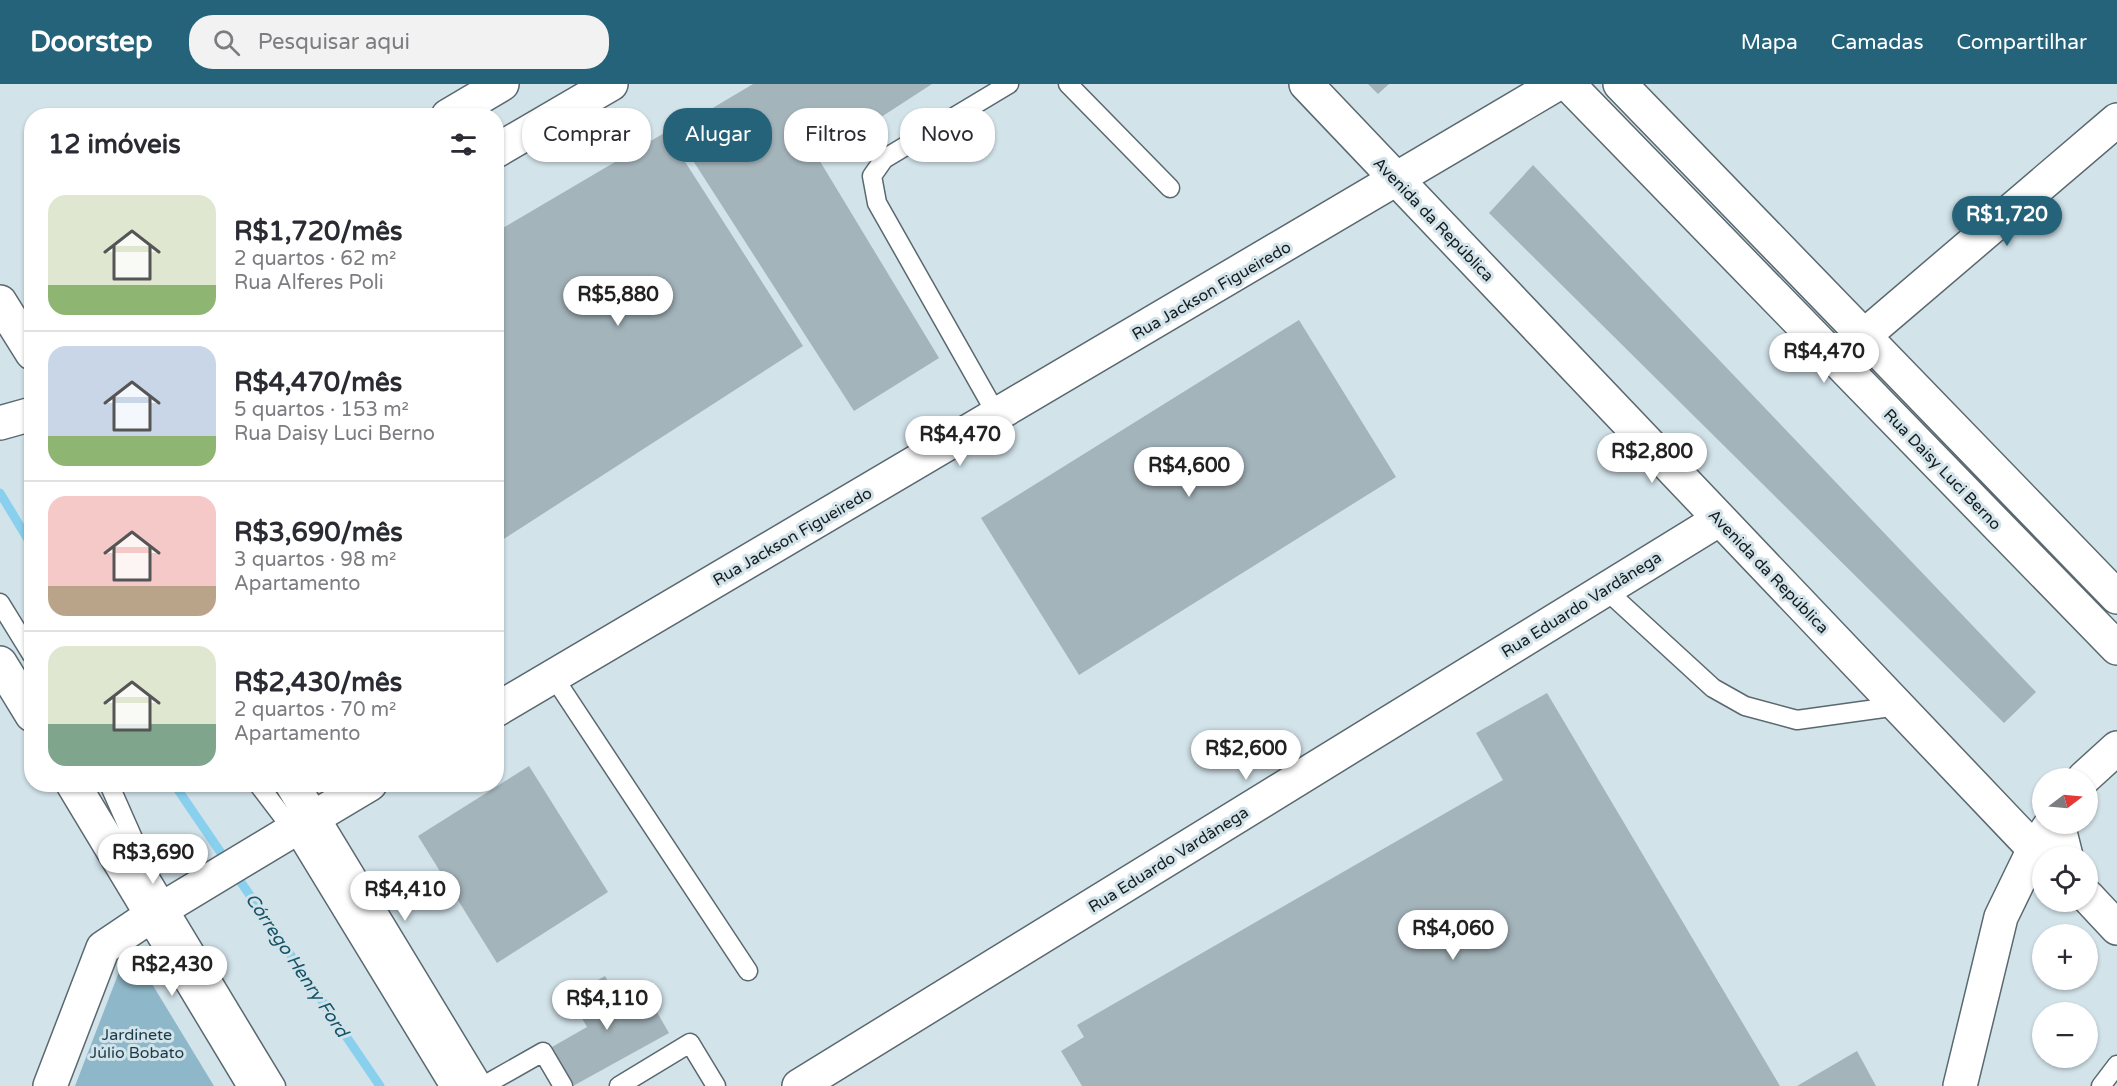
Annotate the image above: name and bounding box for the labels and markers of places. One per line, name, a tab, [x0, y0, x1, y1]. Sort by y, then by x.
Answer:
pin: R$1,720	[1952, 196, 2062, 247]
pin: R$5,880	[563, 276, 673, 327]
pin: R$4,470	[1769, 333, 1879, 384]
pin: R$4,470	[905, 416, 1015, 467]
pin: R$2,800	[1597, 433, 1707, 484]
pin: R$4,600	[1134, 447, 1244, 498]
pin: R$2,600	[1191, 730, 1301, 781]
pin: R$3,690	[98, 834, 208, 885]
pin: R$4,410	[350, 871, 460, 922]
pin: R$4,060	[1398, 910, 1508, 961]
pin: R$2,430	[117, 946, 227, 997]
pin: R$4,110	[552, 980, 662, 1031]

